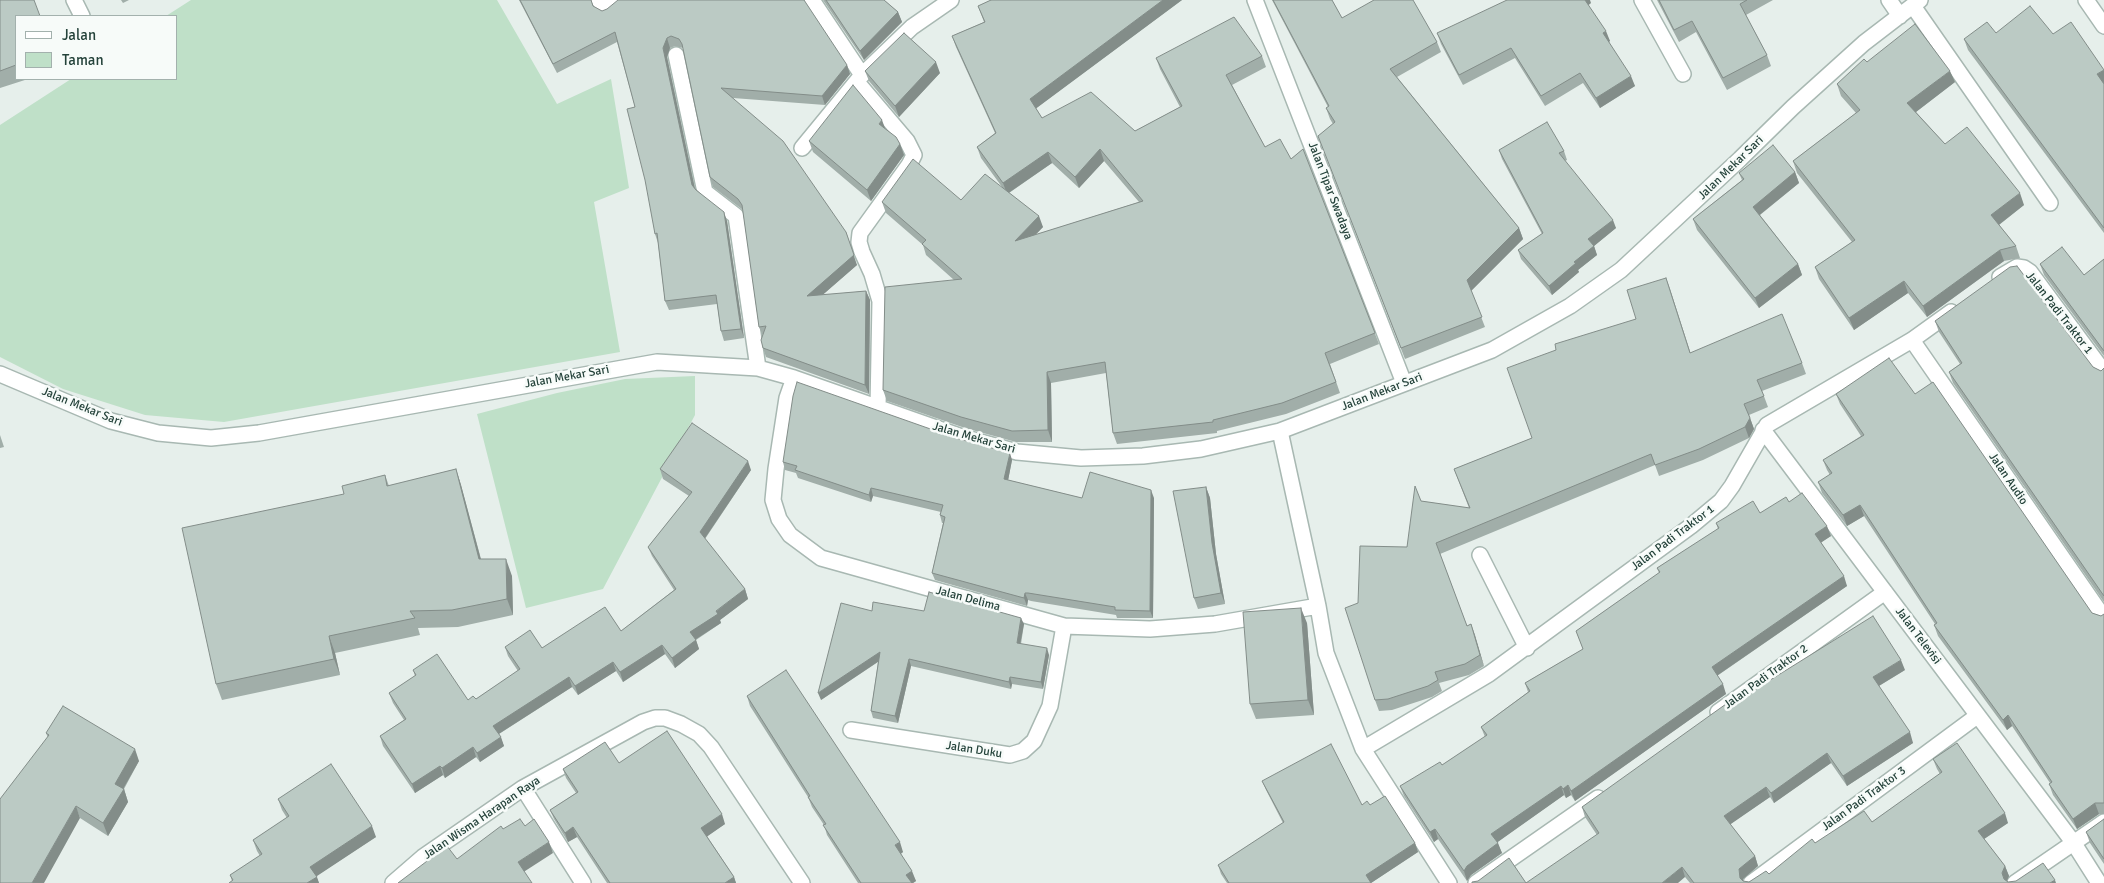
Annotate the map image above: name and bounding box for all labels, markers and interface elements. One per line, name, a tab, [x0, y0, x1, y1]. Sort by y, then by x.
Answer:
legend	[15, 15, 178, 80]
text: Jalan	[62, 26, 96, 44]
text: Taman	[62, 51, 104, 69]
street label: Jalan Mekar Sari	[1695, 133, 1767, 203]
street label: Jalan Tipar Swadaya	[1305, 140, 1355, 242]
street label: Jalan Padi Traktor 1	[2022, 269, 2096, 357]
street label: Jalan Mekar Sari	[524, 362, 610, 392]
street label: Jalan Mekar Sari	[1340, 370, 1424, 414]
street label: Jalan Mekar Sari	[40, 384, 124, 430]
street label: Jalan Mekar Sari	[931, 419, 1017, 457]
street label: Jalan Audio	[1985, 450, 2031, 508]
street label: Jalan Padi Traktor 1	[1629, 502, 1717, 574]
street label: Jalan Delima	[934, 583, 1002, 615]
street label: Jalan Televisi	[1892, 605, 1944, 667]
street label: Jalan Padi Traktor 2	[1721, 642, 1811, 712]
street label: Jalan Duku	[945, 738, 1003, 762]
street label: Jalan Padi Traktor 3	[1819, 764, 1909, 834]
street label: Jalan Wisma Harapan Raya	[421, 774, 543, 862]

